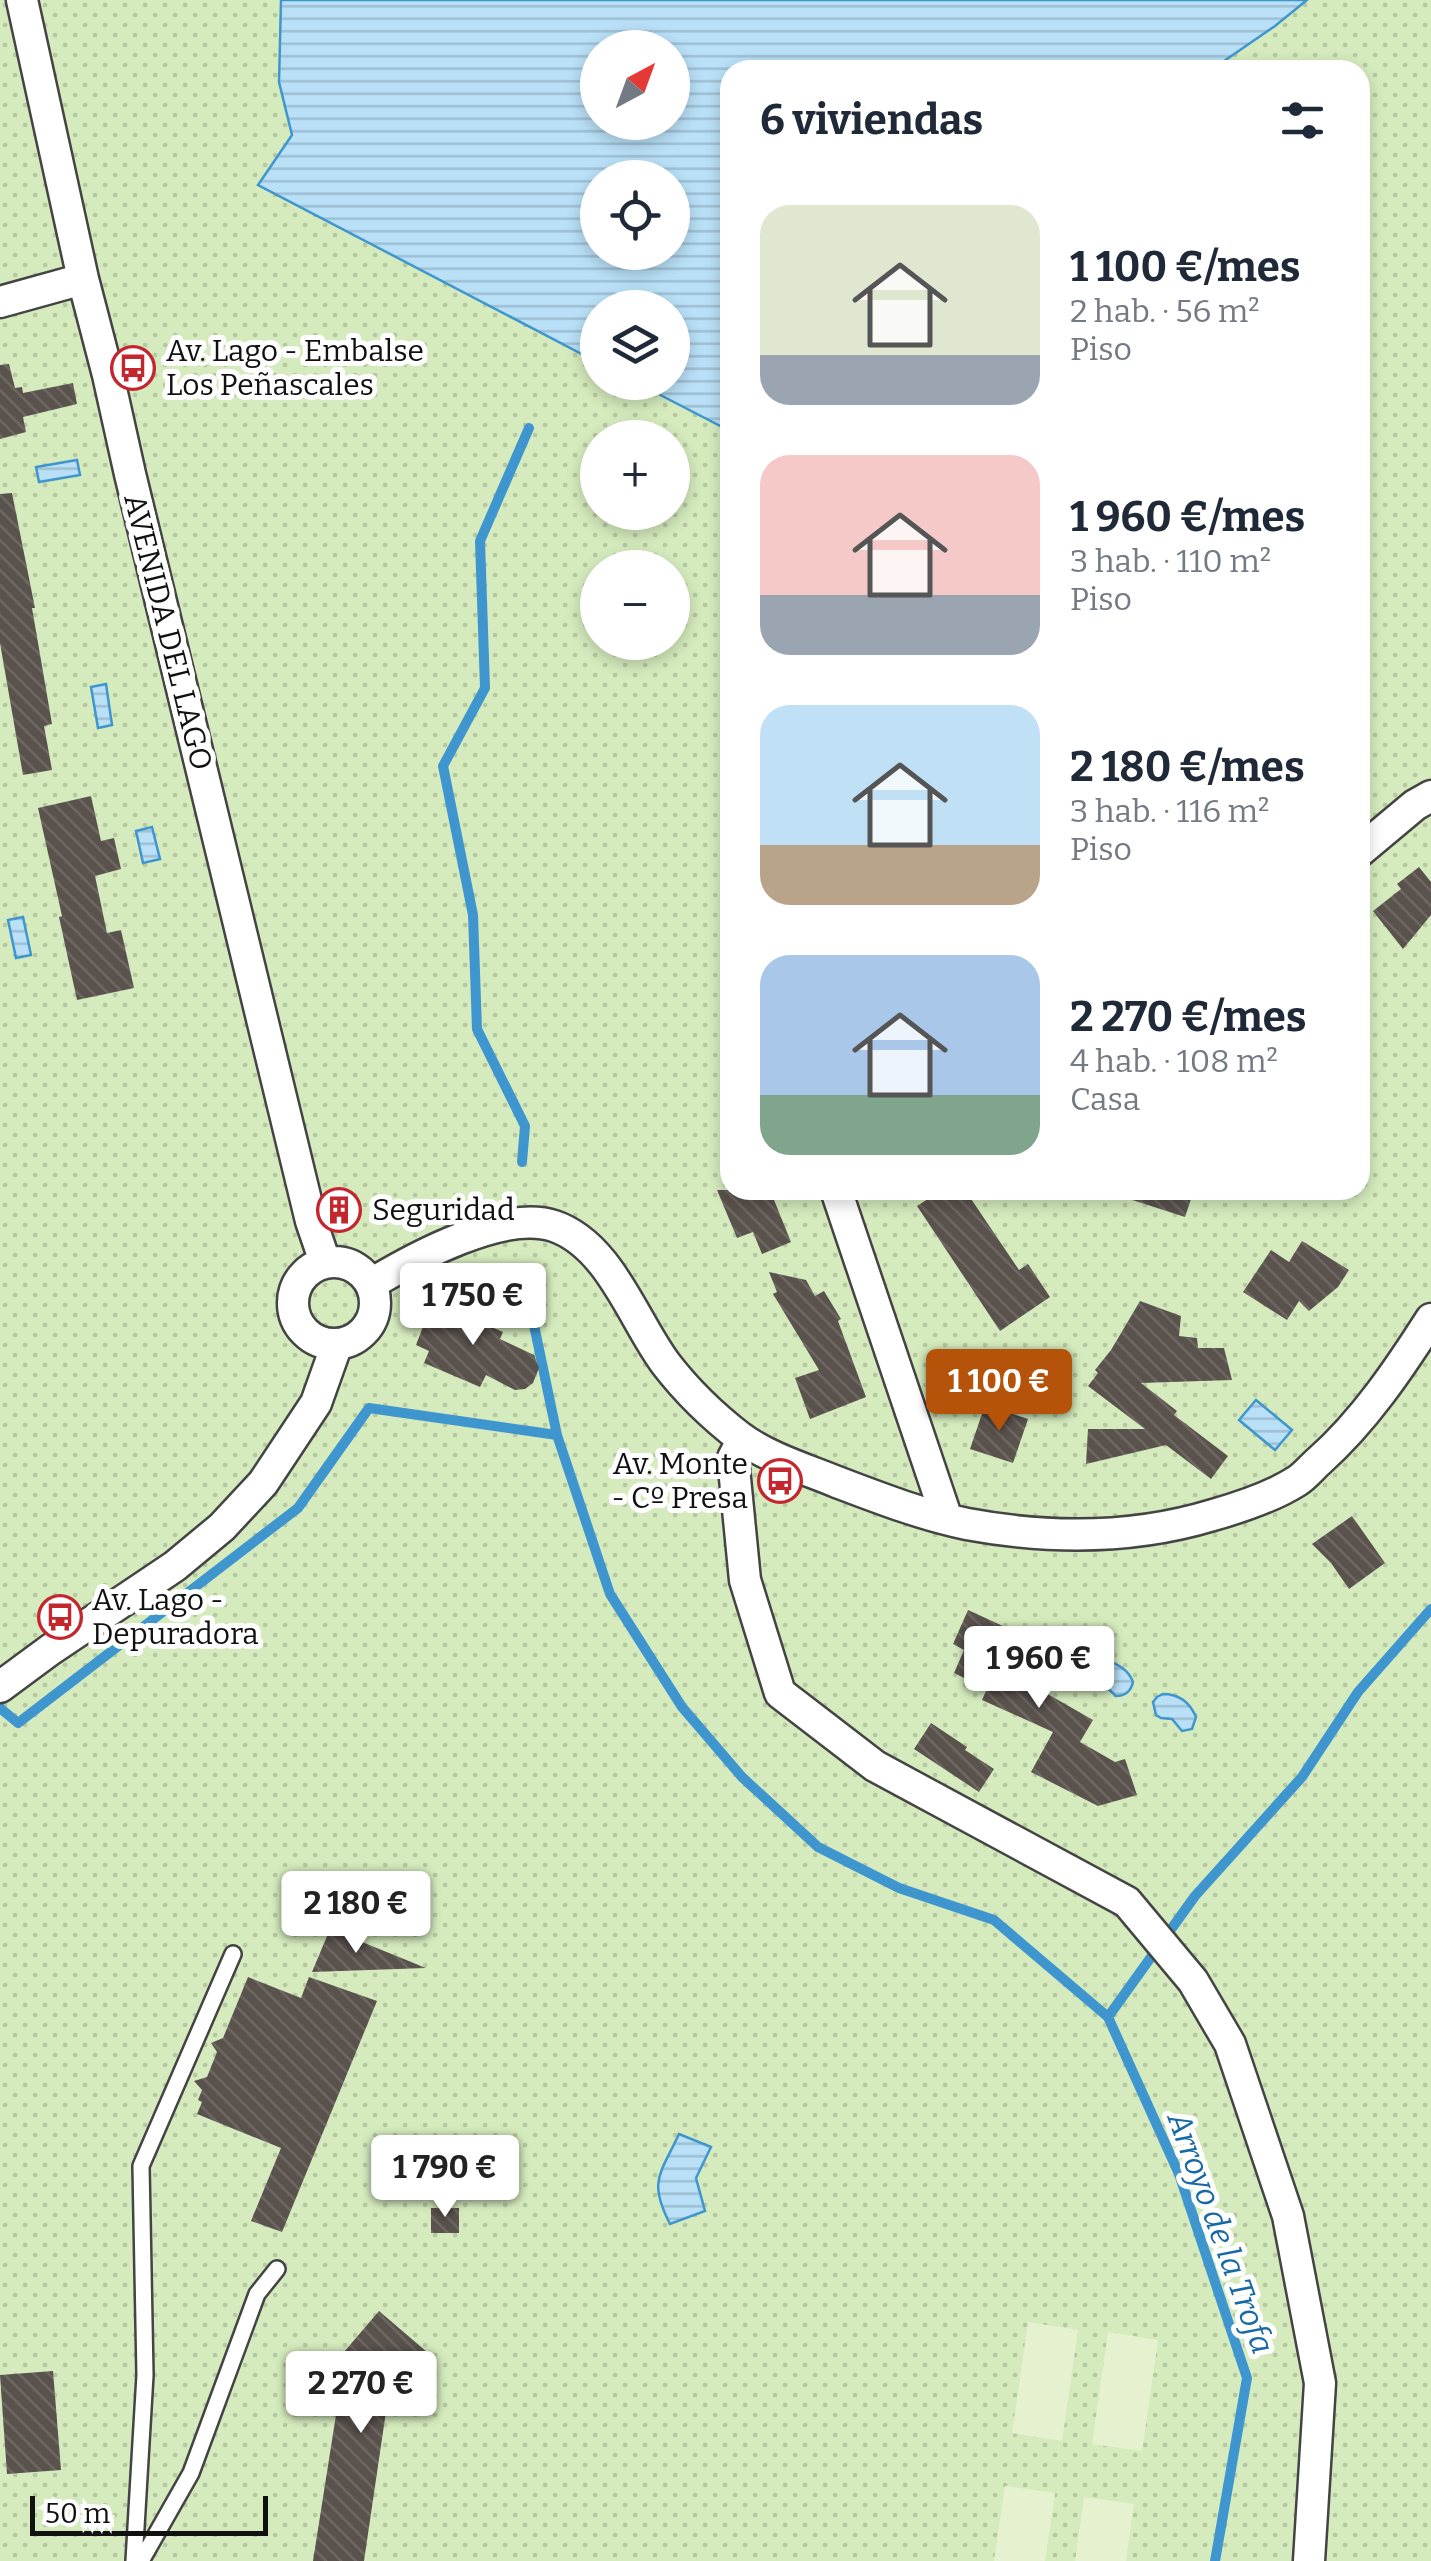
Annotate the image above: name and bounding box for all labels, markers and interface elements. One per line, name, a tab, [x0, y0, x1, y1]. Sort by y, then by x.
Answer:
north arrow	[580, 30, 690, 140]
map controls	[580, 30, 690, 660]
icon: filters	[1275, 93, 1330, 148]
text: 6 viviendas	[760, 95, 983, 145]
button: locate	[580, 160, 690, 270]
text: 1 100 €/mes	[1070, 242, 1300, 292]
icon: home	[840, 245, 960, 365]
button: layers	[580, 290, 690, 400]
text: 2 hab. · 56 m²	[1070, 292, 1260, 330]
text: Piso	[1070, 330, 1132, 368]
place label: Av. Lago - Embalse Los Peñascales	[166, 333, 424, 403]
bus stop icon: Av. Lago - Embalse Los Peñascales	[110, 345, 156, 391]
button: +	[580, 420, 690, 530]
street label: AVENIDA DEL LAGO	[116, 490, 220, 774]
text: 1 960 €/mes	[1070, 492, 1305, 542]
icon: home	[840, 495, 960, 615]
text: 3 hab. · 110 m²	[1070, 542, 1271, 580]
button: −	[580, 550, 690, 660]
text: Piso	[1070, 580, 1132, 618]
text: 2 180 €/mes	[1070, 742, 1305, 792]
icon: home	[840, 745, 960, 865]
text: 3 hab. · 116 m²	[1070, 792, 1269, 830]
text: Piso	[1070, 830, 1132, 868]
text: 2 270 €/mes	[1070, 992, 1307, 1042]
icon: home	[840, 995, 960, 1115]
text: 4 hab. · 108 m²	[1070, 1042, 1278, 1080]
text: Casa	[1070, 1080, 1140, 1118]
building icon: Seguridad	[316, 1187, 362, 1233]
place label: Seguridad	[372, 1192, 515, 1228]
pin: 1 750 €	[381, 1263, 565, 1348]
text: 1 750 €	[422, 1276, 524, 1314]
pin: 1 100 €	[907, 1349, 1091, 1434]
text: 1 100 €	[948, 1362, 1050, 1400]
place label: Av. Monte - Cº Presa	[611, 1446, 748, 1516]
bus stop icon: Av. Monte - Cº Presa	[757, 1458, 803, 1504]
place label: Av. Lago - Depuradora	[92, 1582, 259, 1652]
bus stop icon: Av. Lago - Depuradora	[37, 1594, 83, 1640]
pin: 1 960 €	[947, 1626, 1131, 1711]
text: 1 960 €	[986, 1639, 1092, 1677]
pin: 2 180 €	[264, 1871, 448, 1956]
text: 2 180 €	[303, 1884, 409, 1922]
water label: Arroyo de la Trofa	[1159, 2105, 1282, 2359]
pin: 1 790 €	[353, 2135, 537, 2220]
text: 1 790 €	[393, 2148, 497, 2186]
pin: 2 270 €	[269, 2351, 453, 2436]
text: 2 270 €	[308, 2364, 414, 2402]
scale bar	[30, 2491, 268, 2536]
text: 50 m	[45, 2497, 110, 2530]

